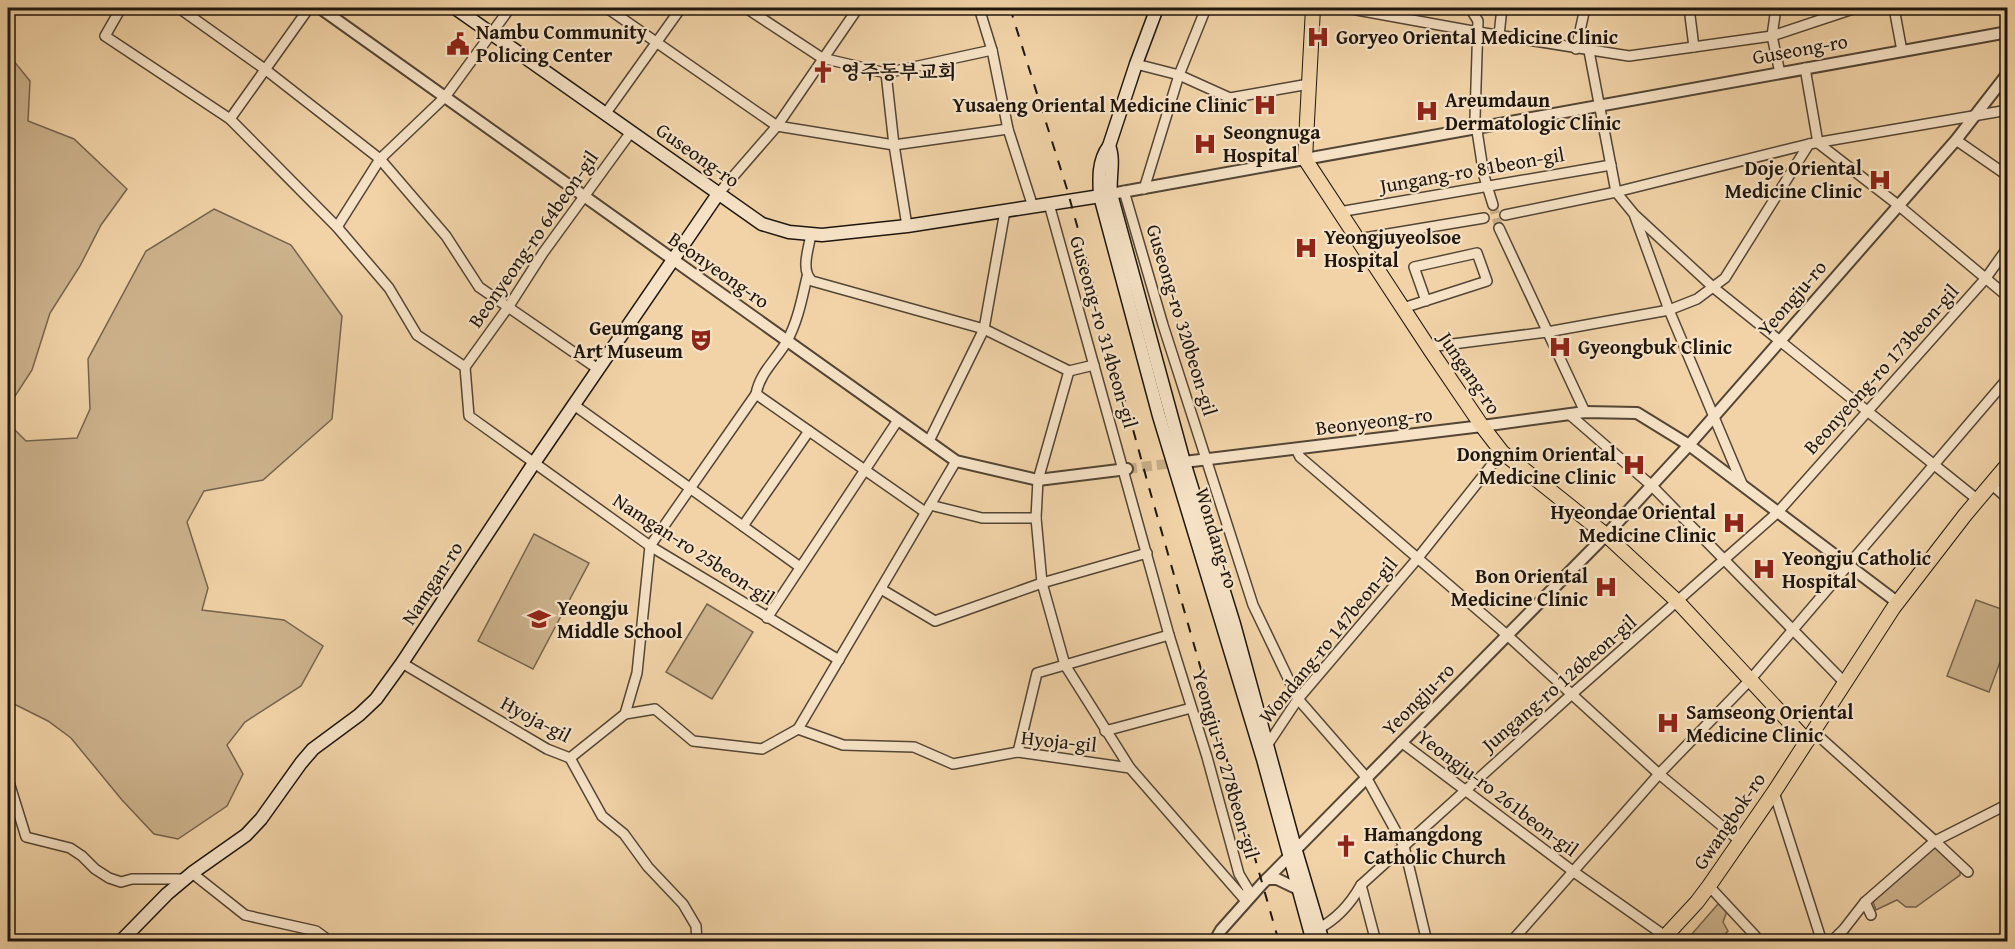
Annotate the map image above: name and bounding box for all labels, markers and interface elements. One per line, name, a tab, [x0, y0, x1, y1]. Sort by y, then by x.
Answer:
place label: Nambu Community Policing Center	[476, 17, 648, 69]
place label: Goryeo Oriental Medicine Clinic	[1336, 22, 1618, 51]
hospital icon: Goryeo Oriental Medicine Clinic	[1305, 24, 1331, 50]
street label: Guseong-ro	[1750, 26, 1850, 71]
public building icon: Nambu Community Policing Center	[445, 31, 471, 57]
place label: 영주동부교회	[841, 57, 957, 86]
church icon: 영주동부교회	[810, 59, 836, 85]
place label: Areumdaun Dermatologic Clinic	[1445, 85, 1621, 137]
place label: Yusaeng Oriental Medicine Clinic	[953, 90, 1247, 119]
hospital icon: Yusaeng Oriental Medicine Clinic	[1252, 92, 1278, 118]
hospital icon: Areumdaun Dermatologic Clinic	[1414, 98, 1440, 124]
street label: Guseong-ro	[651, 115, 746, 194]
place label: Seongnuga Hospital	[1223, 117, 1321, 169]
hospital icon: Seongnuga Hospital	[1192, 131, 1218, 157]
street label: Jungang-ro 81beon-gil	[1374, 139, 1567, 201]
street label: Beonyeong-ro 64beon-gil	[460, 144, 605, 333]
place label: Doje Oriental Medicine Clinic	[1725, 153, 1862, 205]
hospital icon: Doje Oriental Medicine Clinic	[1867, 167, 1893, 193]
street label: Guseong-ro 320beon-gil	[1140, 221, 1226, 420]
place label: Yeongjuyeolsoe Hospital	[1324, 222, 1461, 274]
street label: Beonyeong-ro	[663, 224, 776, 315]
street label: Guseong-ro 314beon-gil	[1063, 232, 1146, 432]
hospital icon: Yeongjuyeolsoe Hospital	[1293, 235, 1319, 261]
street label: Yeongju-ro	[1750, 253, 1833, 342]
street label: Beonyeong-ro 173beon-gil	[1796, 277, 1965, 460]
place label: Geumgang Art Museum	[573, 313, 683, 365]
street label: Jungang-ro	[1430, 323, 1509, 420]
theatre icon: Geumgang Art Museum	[688, 327, 714, 353]
place label: Gyeongbuk Clinic	[1578, 332, 1732, 361]
hospital icon: Gyeongbuk Clinic	[1547, 334, 1573, 360]
street label: Beonyeong-ro	[1314, 399, 1434, 442]
place label: Dongnim Oriental Medicine Clinic	[1457, 439, 1616, 491]
hospital icon: Dongnim Oriental Medicine Clinic	[1621, 452, 1647, 478]
street label: Wondang-ro	[1188, 484, 1247, 592]
street label: Namgan-ro 25beon-gil	[608, 485, 781, 612]
place label: Hyeondae Oriental Medicine Clinic	[1550, 497, 1716, 549]
hospital icon: Hyeondae Oriental Medicine Clinic	[1721, 510, 1747, 536]
street label: Namgan-ro	[394, 535, 469, 630]
place label: Yeongju Catholic Hospital	[1782, 543, 1931, 595]
street label: Wondang-ro 147beon-gil	[1251, 550, 1404, 729]
hospital icon: Yeongju Catholic Hospital	[1751, 556, 1777, 582]
place label: Bon Oriental Medicine Clinic	[1451, 561, 1588, 613]
hospital icon: Bon Oriental Medicine Clinic	[1593, 574, 1619, 600]
place label: Yeongju Middle School	[557, 593, 683, 645]
school or university icon: Yeongju Middle School	[526, 606, 552, 632]
street label: Jungang-ro 126beon-gil	[1473, 607, 1643, 760]
street label: Yeongju-ro	[1375, 656, 1461, 742]
street label: Yeongju-ro 278beon-gil	[1186, 666, 1267, 862]
street label: Hyoja-gil	[496, 688, 577, 749]
place label: Samseong Oriental Medicine Clinic	[1686, 697, 1853, 749]
hospital icon: Samseong Oriental Medicine Clinic	[1655, 710, 1681, 736]
street label: Hyoja-gil	[1020, 722, 1099, 759]
street label: Yeongju-ro 261beon-gil	[1412, 722, 1585, 863]
street label: Gwangbok-ro	[1685, 766, 1772, 875]
place label: Hamangdong Catholic Church	[1364, 819, 1506, 871]
church icon: Hamangdong Catholic Church	[1333, 833, 1359, 859]

